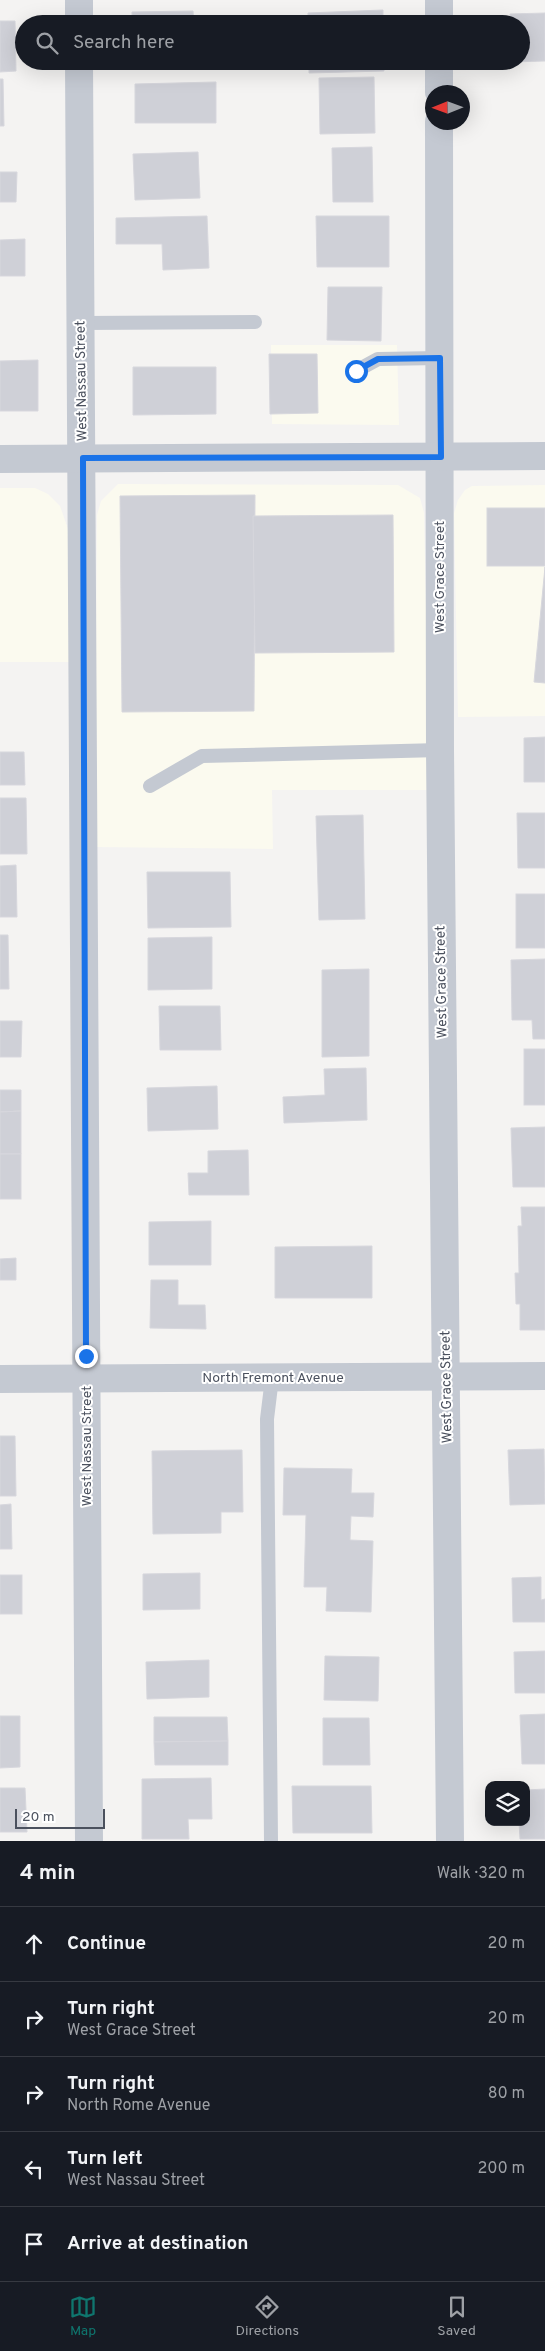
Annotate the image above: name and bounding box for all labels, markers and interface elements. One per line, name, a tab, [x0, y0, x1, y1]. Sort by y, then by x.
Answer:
search box	[15, 15, 530, 70]
icon: search	[33, 29, 61, 57]
text: Search here	[73, 31, 175, 55]
north arrow	[425, 85, 470, 130]
street label: West Nassau Street	[72, 320, 92, 442]
route start	[345, 360, 368, 383]
street label: West Grace Street	[432, 521, 449, 633]
street label: West Grace Street	[433, 925, 451, 1039]
street label: West Grace Street	[438, 1330, 456, 1444]
route end	[75, 1345, 98, 1368]
street label: North Fremont Avenue	[202, 1370, 344, 1387]
street label: West Nassau Street	[79, 1386, 96, 1506]
map controls	[485, 1781, 530, 1826]
button: layers	[485, 1781, 530, 1826]
scale bar	[15, 1806, 105, 1829]
text: 20 m	[22, 1809, 55, 1826]
text: 4 min	[20, 1860, 76, 1887]
text: Walk · 320 m	[437, 1864, 525, 1884]
icon: ahead	[20, 1930, 48, 1958]
text: Continue	[67, 1932, 146, 1956]
text: 20 m	[488, 1934, 525, 1954]
text: Turn right	[67, 1997, 155, 2021]
icon: right	[20, 2005, 48, 2033]
text: 20 m	[488, 2009, 525, 2029]
text: West Grace Street	[67, 2021, 196, 2041]
text: Turn right	[67, 2072, 155, 2096]
icon: right	[20, 2080, 48, 2108]
text: 80 m	[488, 2084, 525, 2104]
text: North Rome Avenue	[67, 2096, 210, 2116]
text: Turn left	[67, 2147, 143, 2171]
icon: left	[20, 2155, 48, 2183]
text: 200 m	[477, 2159, 525, 2179]
text: West Nassau Street	[67, 2171, 205, 2191]
icon: arrive	[20, 2230, 48, 2258]
text: Arrive at destination	[67, 2232, 248, 2256]
tab: Map	[69, 2293, 97, 2340]
tab: Directions	[235, 2293, 299, 2340]
tab: Saved	[437, 2293, 476, 2340]

